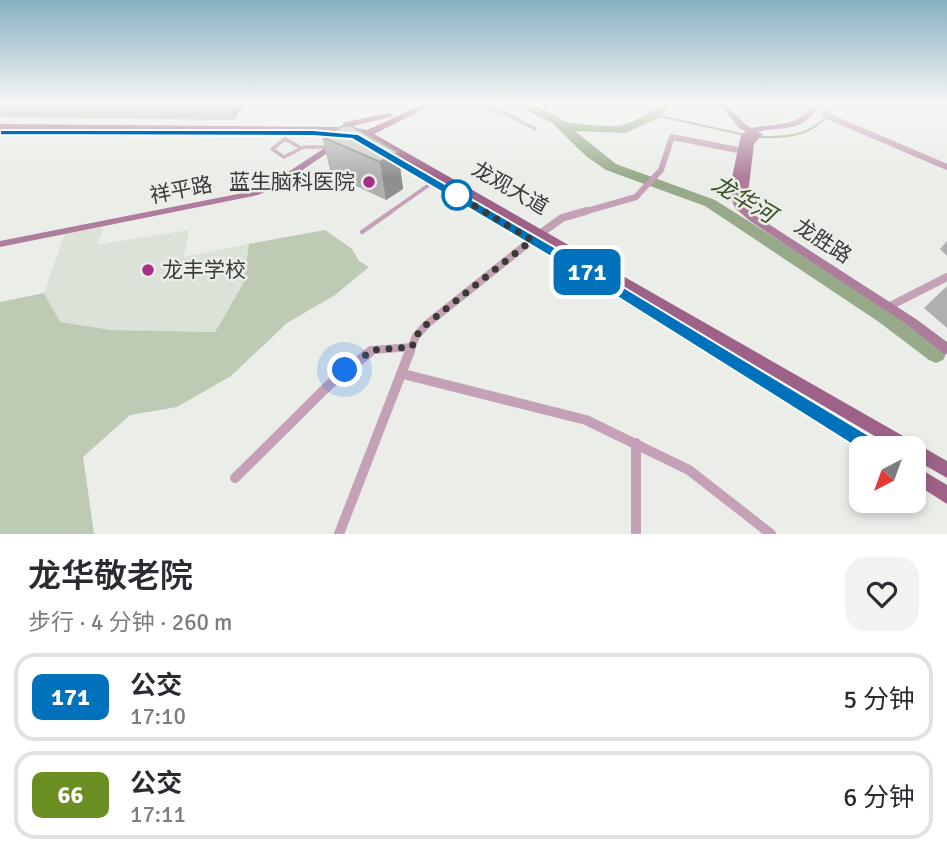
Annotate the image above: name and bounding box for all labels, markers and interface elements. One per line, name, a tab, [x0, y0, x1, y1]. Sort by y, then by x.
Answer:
street label: 龙观大道	[467, 156, 553, 220]
place label: 蓝生脑科医院	[229, 169, 355, 195]
water label: 龙华河	[707, 169, 784, 232]
street label: 祥平路	[148, 171, 214, 209]
marker: 蓝生脑科医院	[361, 174, 377, 190]
unlabelled marker	[442, 180, 472, 210]
street label: 龙胜路	[790, 213, 856, 269]
line badge: 171	[547, 249, 627, 295]
place label: 龙丰学校	[162, 257, 246, 283]
text: 171	[568, 257, 606, 287]
marker: 龙丰学校	[140, 262, 156, 278]
your location	[327, 352, 362, 387]
north arrow	[849, 436, 926, 513]
map controls	[849, 436, 926, 513]
text: 龙华敬老院	[28, 556, 193, 597]
button: heart	[845, 557, 919, 631]
text: 步行 · 4 分钟 · 260 m	[28, 608, 232, 637]
text: 公交	[130, 670, 182, 702]
text: 171	[51, 682, 90, 712]
text: 5 分钟	[843, 684, 915, 716]
text: 17:10	[130, 702, 186, 731]
text: 公交	[130, 768, 182, 800]
text: 66	[58, 780, 83, 810]
text: 6 分钟	[843, 782, 915, 814]
text: 17:11	[130, 800, 186, 829]

